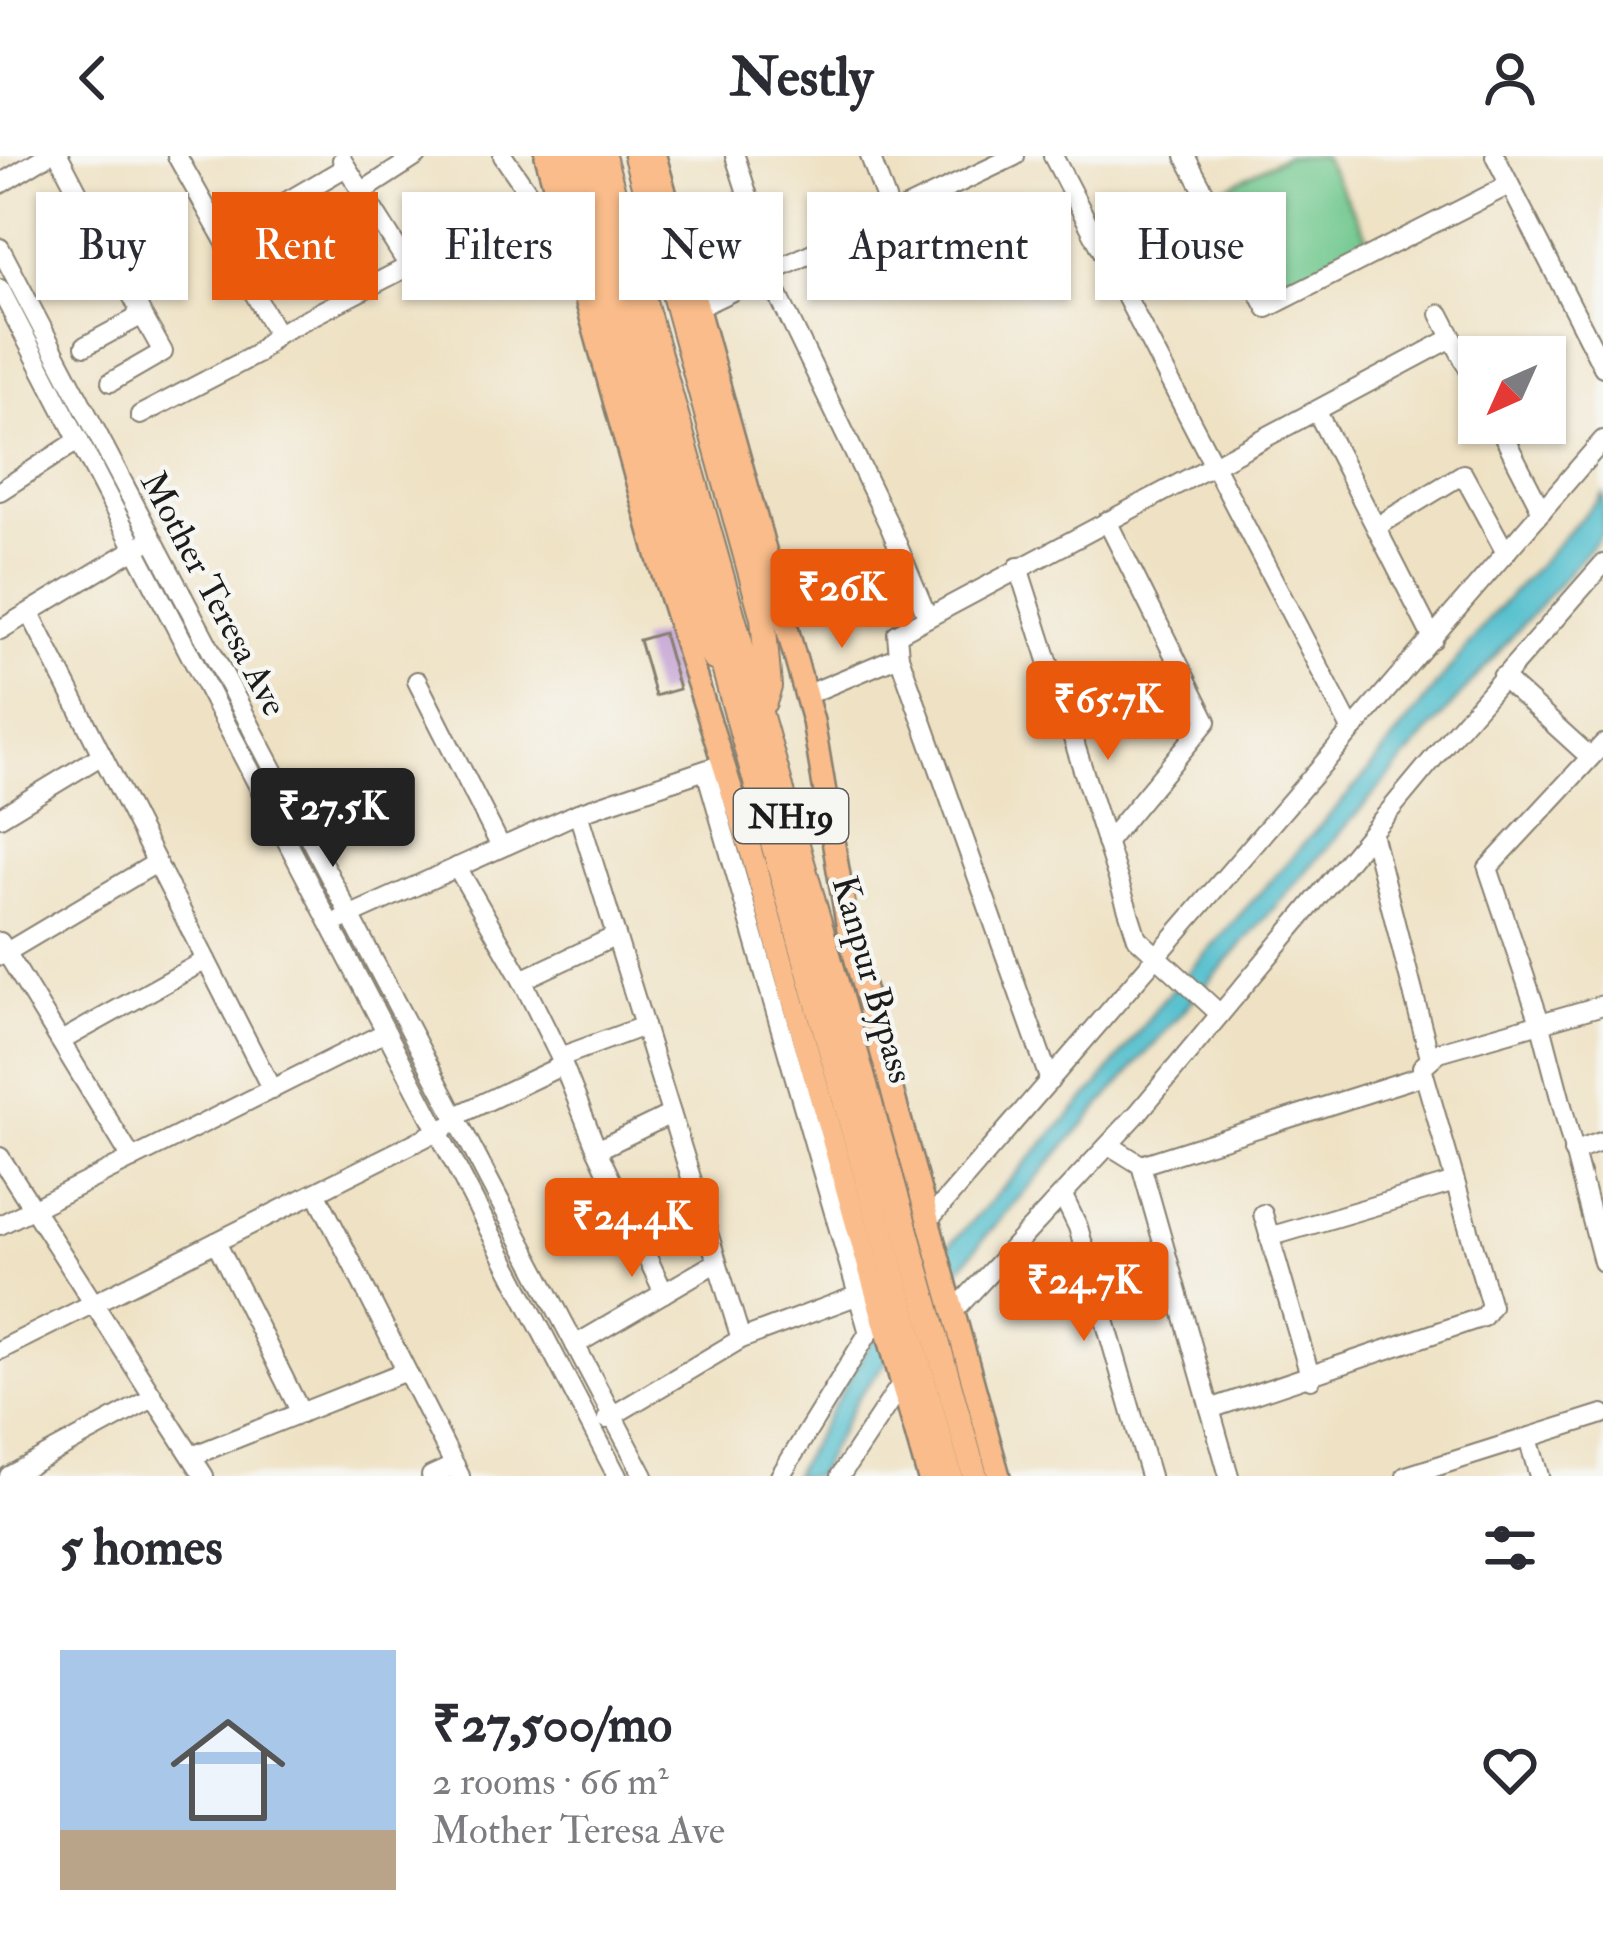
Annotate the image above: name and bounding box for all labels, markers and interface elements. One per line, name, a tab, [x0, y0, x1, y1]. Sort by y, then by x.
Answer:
text: Nestly	[730, 44, 873, 112]
icon: back	[60, 45, 126, 111]
icon: person	[1477, 45, 1543, 111]
chip: Buy	[36, 192, 188, 300]
chip: Rent	[212, 192, 378, 300]
chip: Filters	[402, 192, 595, 300]
chip: New	[619, 192, 783, 300]
chip: Apartment	[807, 192, 1071, 300]
chip: House	[1095, 192, 1286, 300]
north arrow	[1458, 336, 1566, 444]
map controls	[1458, 336, 1566, 444]
street label: Mother Teresa Ave	[130, 464, 297, 724]
pin: ₹26K	[771, 549, 913, 651]
text: ₹26K	[798, 563, 886, 612]
pin: ₹65.7K	[1010, 661, 1206, 763]
text: ₹65.7K	[1053, 675, 1163, 724]
pin: ₹27.5K	[235, 768, 431, 870]
text: ₹27.5K	[278, 782, 388, 831]
road number: NH19	[734, 789, 848, 843]
street label: Kanpur Bypass	[822, 871, 924, 1088]
pin: ₹24.4K	[534, 1178, 730, 1280]
text: ₹24.4K	[572, 1192, 692, 1241]
pin: ₹24.7K	[986, 1242, 1182, 1344]
text: ₹24.7K	[1026, 1256, 1142, 1305]
icon: filters	[1477, 1515, 1543, 1581]
text: 5 homes	[60, 1516, 223, 1580]
text: ₹27,500/mo	[432, 1693, 672, 1757]
icon: home	[156, 1698, 300, 1842]
icon: heart	[1477, 1737, 1543, 1803]
text: 2 rooms · 66 m²	[432, 1757, 668, 1806]
text: Mother Teresa Ave	[432, 1806, 725, 1855]

